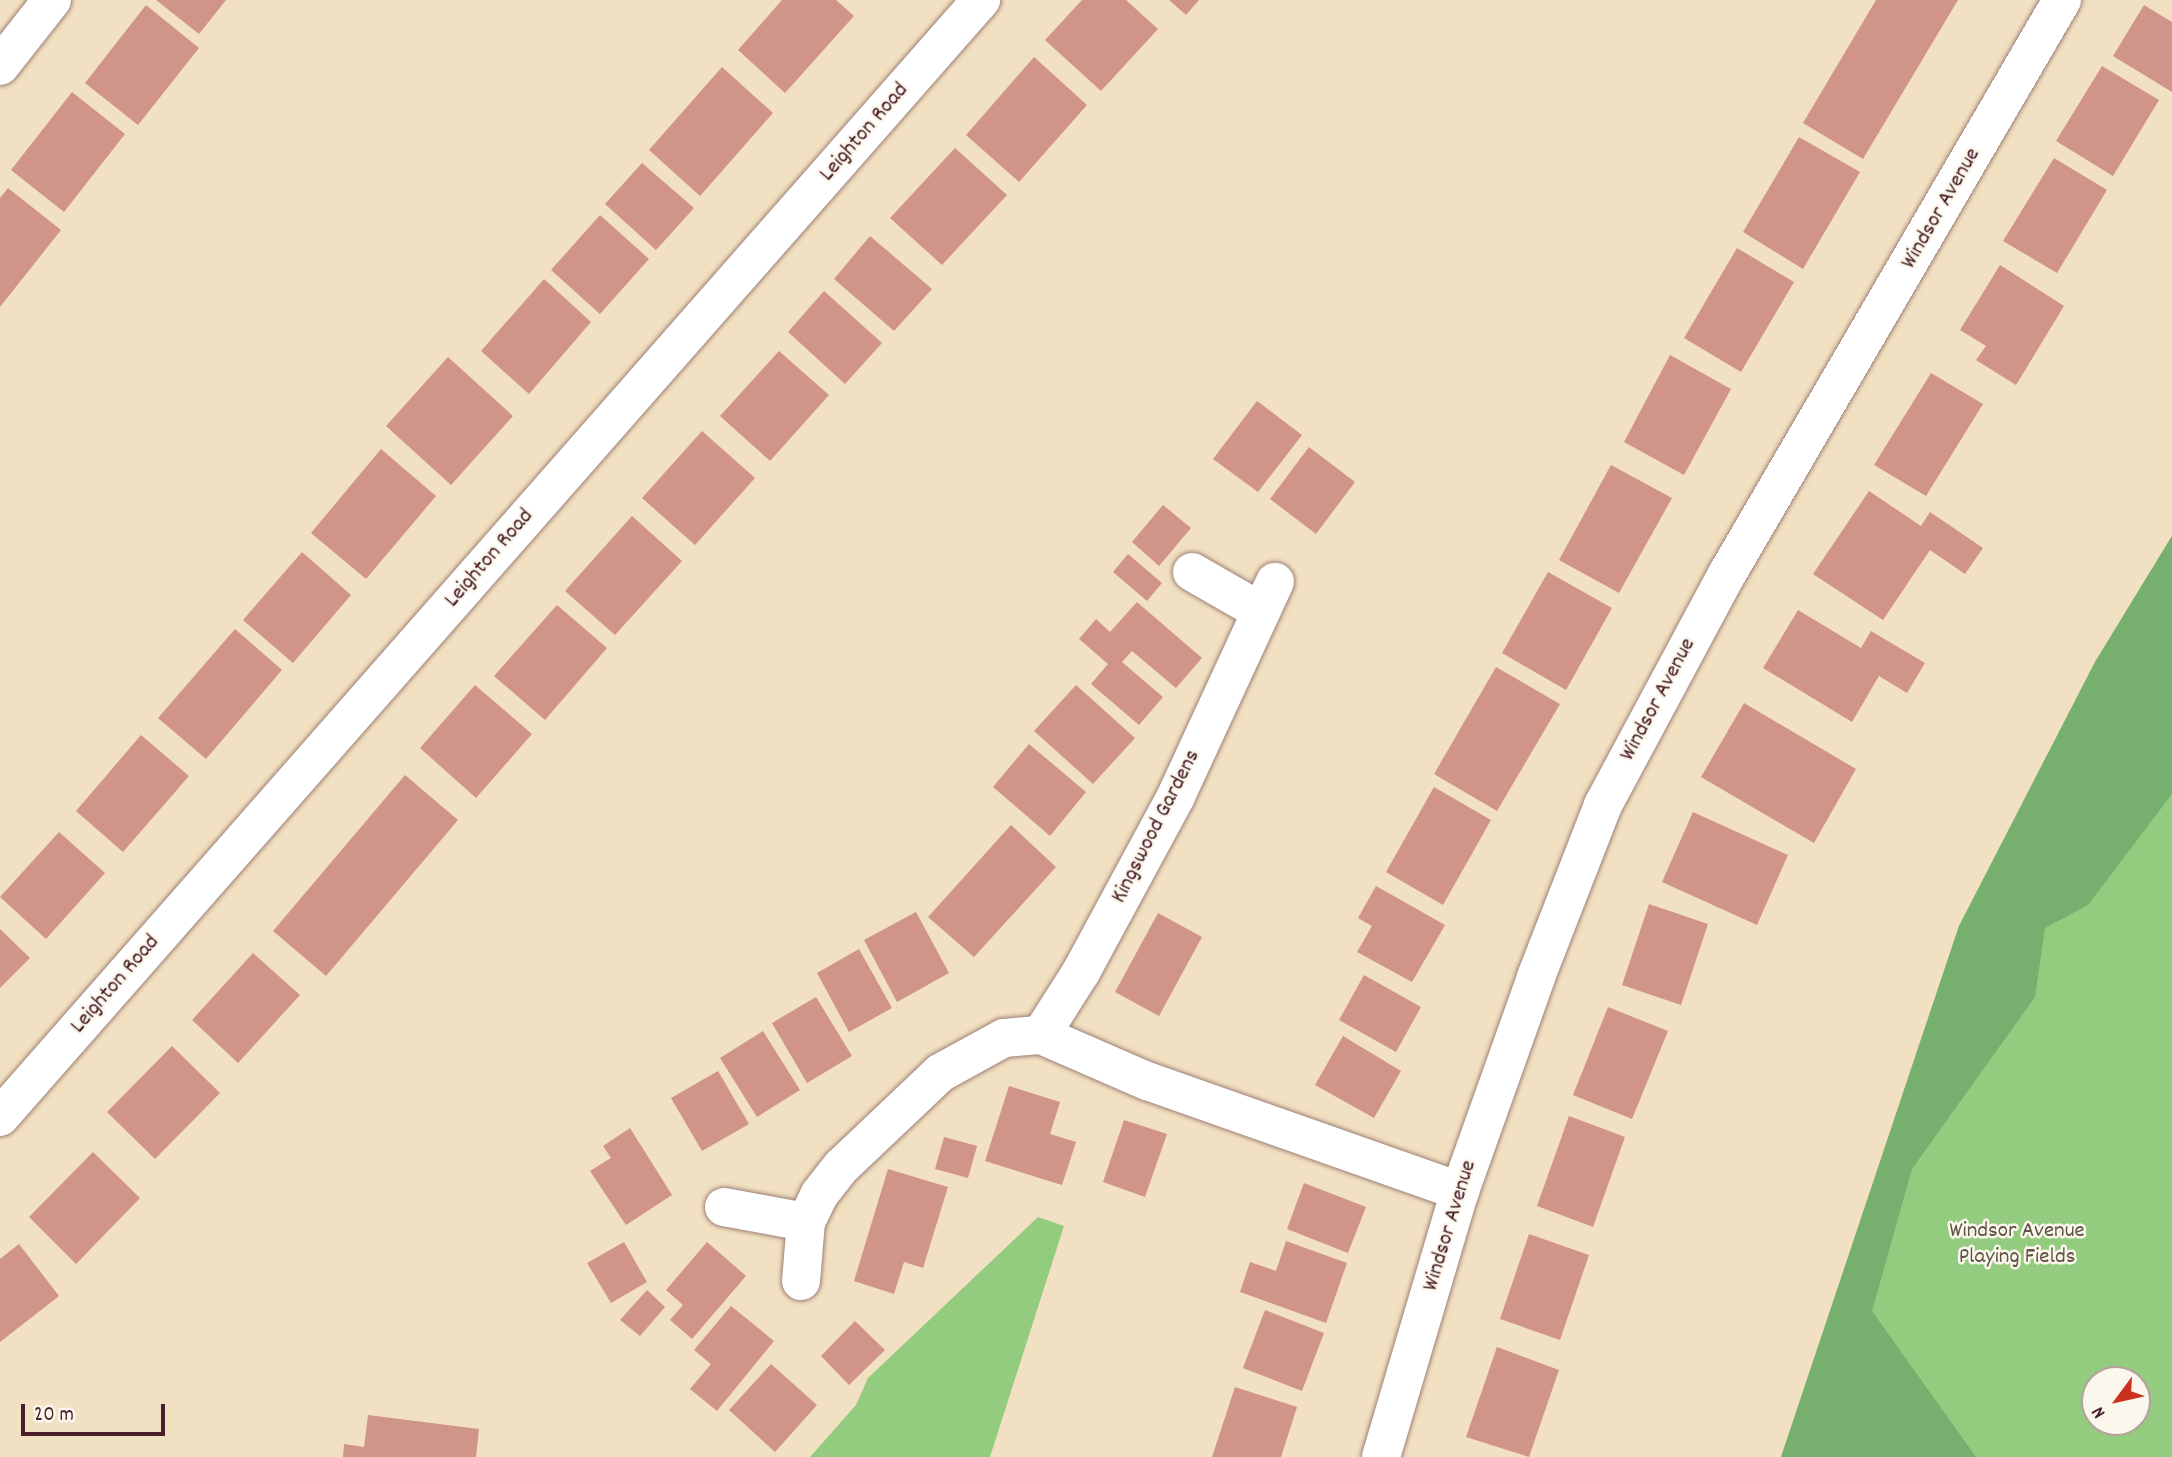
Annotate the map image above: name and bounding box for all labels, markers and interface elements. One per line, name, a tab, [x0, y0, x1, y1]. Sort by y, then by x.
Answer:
street label: Leighton Road	[815, 78, 915, 188]
street label: Windsor Avenue	[1896, 143, 1988, 275]
street label: Leighton Road	[440, 504, 540, 614]
street label: Windsor Avenue	[1615, 634, 1703, 766]
street label: Kingswood Gardens	[1106, 746, 1208, 908]
street label: Leighton Road	[66, 930, 166, 1040]
street label: Windsor Avenue	[1418, 1157, 1484, 1295]
park label: Windsor Avenue Playing Fields	[1949, 1218, 2085, 1272]
north arrow	[2081, 1366, 2151, 1436]
scale bar	[24, 1390, 168, 1434]
text: N	[2086, 1400, 2114, 1423]
text: 20 m	[34, 1401, 74, 1431]

